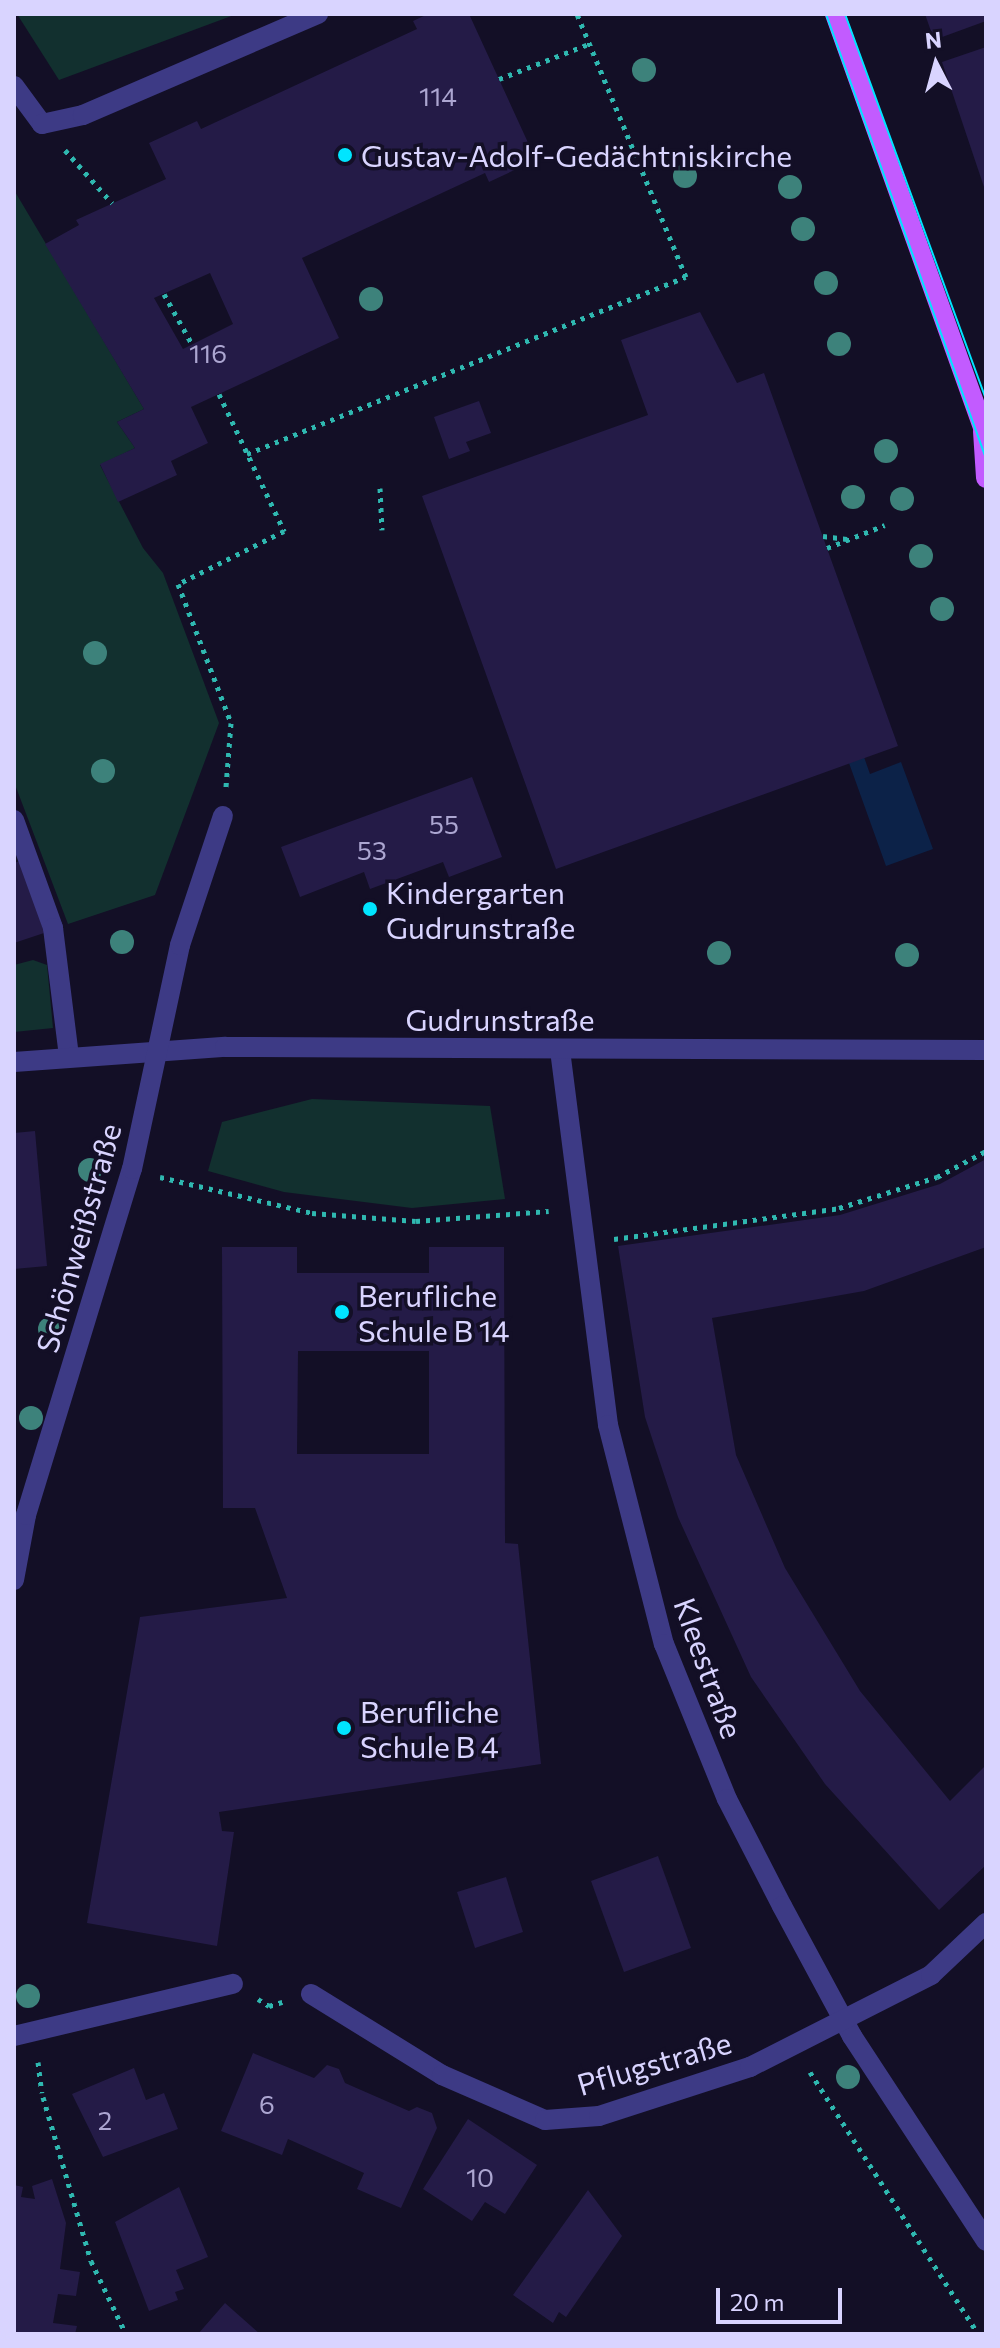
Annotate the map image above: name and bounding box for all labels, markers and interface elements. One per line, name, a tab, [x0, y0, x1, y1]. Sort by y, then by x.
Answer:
north arrow	[896, 24, 976, 104]
text: N	[924, 25, 943, 54]
house number: 114	[419, 80, 457, 112]
place label: Gustav-Adolf-Gedächtniskirche	[361, 137, 792, 173]
marker: Gustav-Adolf-Gedächtniskirche	[336, 146, 354, 164]
house number: 116	[189, 337, 227, 369]
house number: 55	[429, 808, 459, 840]
house number: 53	[357, 834, 387, 866]
place label: Kindergarten Gudrunstraße	[386, 874, 575, 944]
marker: Kindergarten Gudrunstraße	[361, 900, 379, 918]
street label: Gudrunstraße	[405, 1001, 595, 1037]
street label: Schönweißstraße	[28, 1119, 128, 1357]
place label: Berufliche Schule B 14	[358, 1277, 509, 1348]
marker: Berufliche Schule B 14	[333, 1303, 351, 1321]
street label: Kleestraße	[667, 1593, 751, 1743]
place label: Berufliche Schule B 4	[360, 1693, 499, 1764]
marker: Berufliche Schule B 4	[335, 1719, 353, 1737]
street label: Pflugstraße	[573, 2024, 735, 2102]
house number: 6	[259, 2088, 275, 2120]
house number: 2	[98, 2104, 112, 2136]
house number: 10	[466, 2161, 494, 2193]
scale bar	[720, 2272, 846, 2322]
text: 20 m	[730, 2287, 784, 2316]

